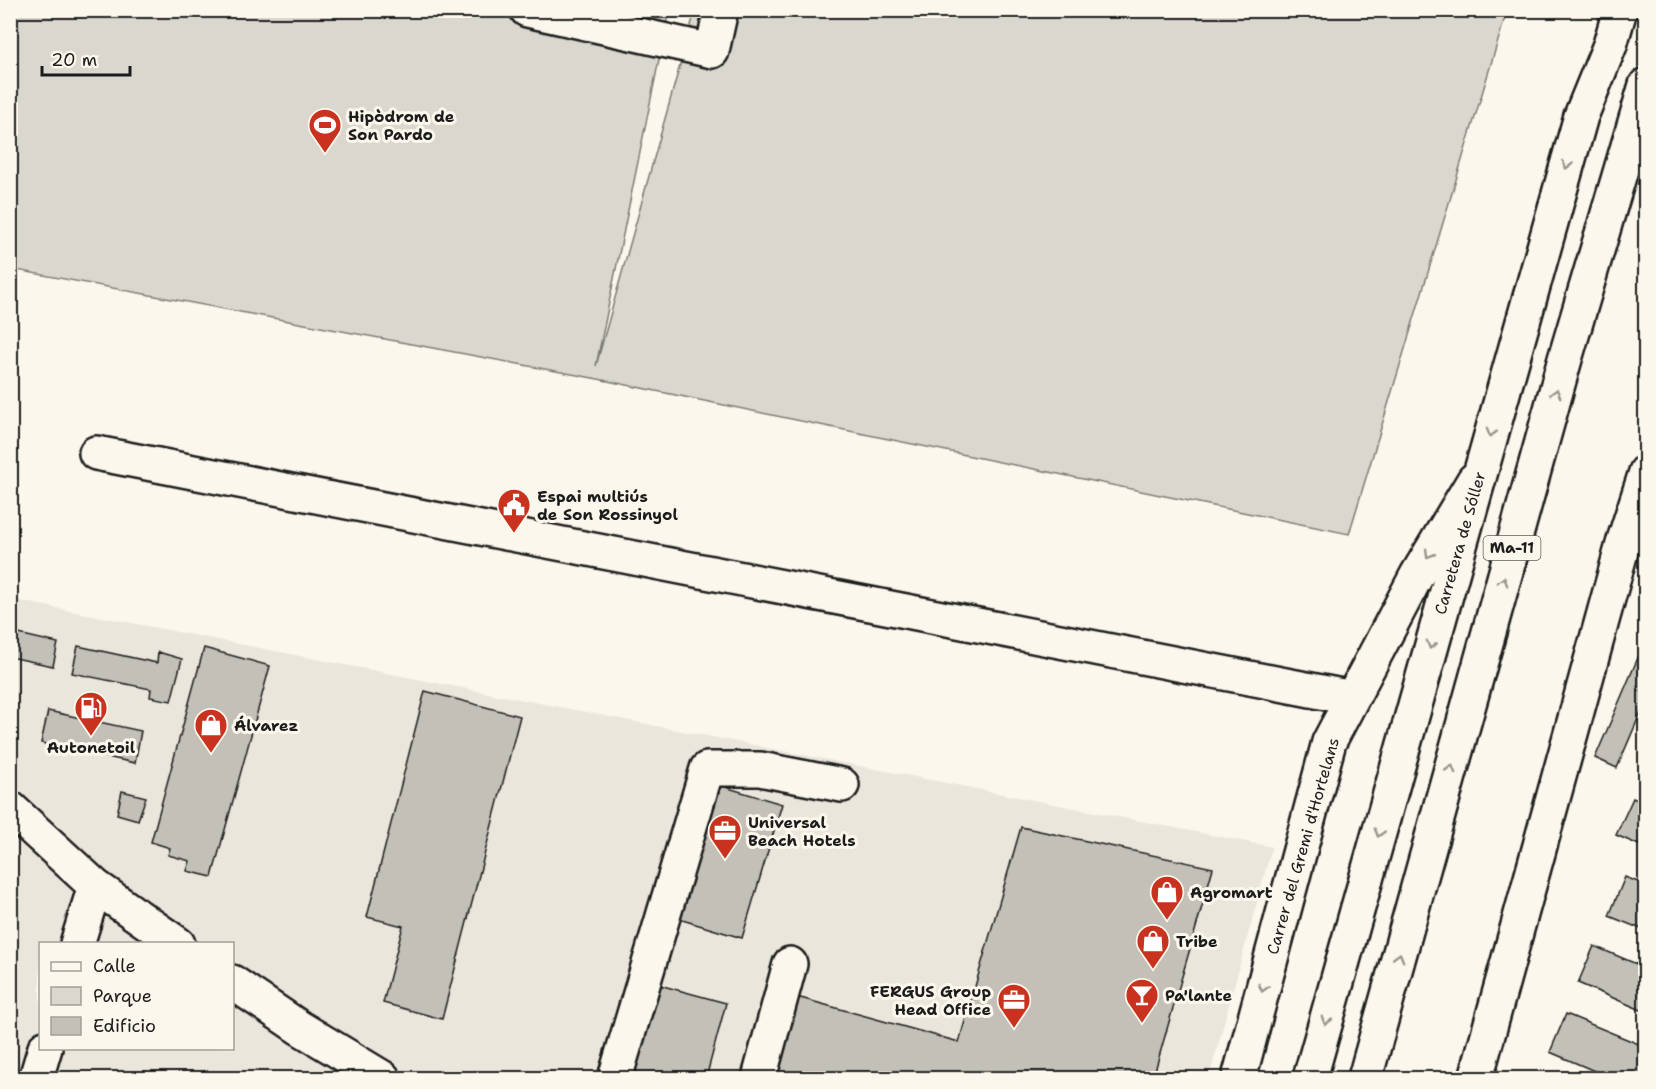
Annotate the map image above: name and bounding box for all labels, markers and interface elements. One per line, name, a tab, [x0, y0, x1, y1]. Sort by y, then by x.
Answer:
scale bar	[42, 39, 130, 77]
text: 20 m	[51, 48, 97, 72]
place label: Hipòdrom de Son Pardo	[348, 106, 455, 145]
sports icon: Hipòdrom de Son Pardo	[307, 107, 343, 154]
one-way arrow	[1562, 159, 1574, 170]
one-way arrow	[1548, 388, 1561, 398]
one-way arrow	[1486, 427, 1498, 438]
street label: Carretera de Sóller	[1430, 469, 1490, 617]
place label: Espai multiús de Son Rossinyol	[537, 486, 678, 525]
public building icon: Espai multiús de Son Rossinyol	[496, 487, 532, 534]
road number: Ma-11	[1484, 536, 1540, 560]
one-way arrow	[1425, 548, 1437, 558]
one-way arrow	[1496, 576, 1508, 587]
one-way arrow	[1426, 640, 1439, 650]
fuel station icon: Autonetoil	[73, 690, 109, 737]
shop icon: Álvarez	[193, 707, 229, 754]
place label: Álvarez	[234, 715, 299, 736]
street label: Carrer del Gremi d'Hortelans	[1262, 735, 1344, 957]
place label: Autonetoil	[47, 737, 136, 758]
one-way arrow	[1444, 764, 1456, 775]
place label: Universal Beach Hotels	[748, 812, 856, 851]
office icon: Universal Beach Hotels	[707, 813, 743, 860]
one-way arrow	[1374, 827, 1386, 838]
shop icon: Agromart	[1149, 874, 1185, 921]
place label: Agromart	[1190, 882, 1273, 903]
shop icon: Tribe	[1135, 923, 1171, 970]
place label: Tribe	[1176, 931, 1218, 952]
legend	[39, 942, 234, 1050]
one-way arrow	[1391, 952, 1404, 962]
text: Calle	[93, 954, 136, 978]
bar icon: Pa'lante	[1124, 977, 1160, 1024]
place label: FERGUS Group Head Office	[870, 981, 991, 1020]
office icon: FERGUS Group Head Office	[996, 982, 1032, 1029]
one-way arrow	[1258, 982, 1270, 993]
text: Parque	[93, 984, 152, 1008]
place label: Pa'lante	[1165, 985, 1232, 1006]
text: Edificio	[93, 1014, 156, 1038]
one-way arrow	[1321, 1016, 1334, 1026]

